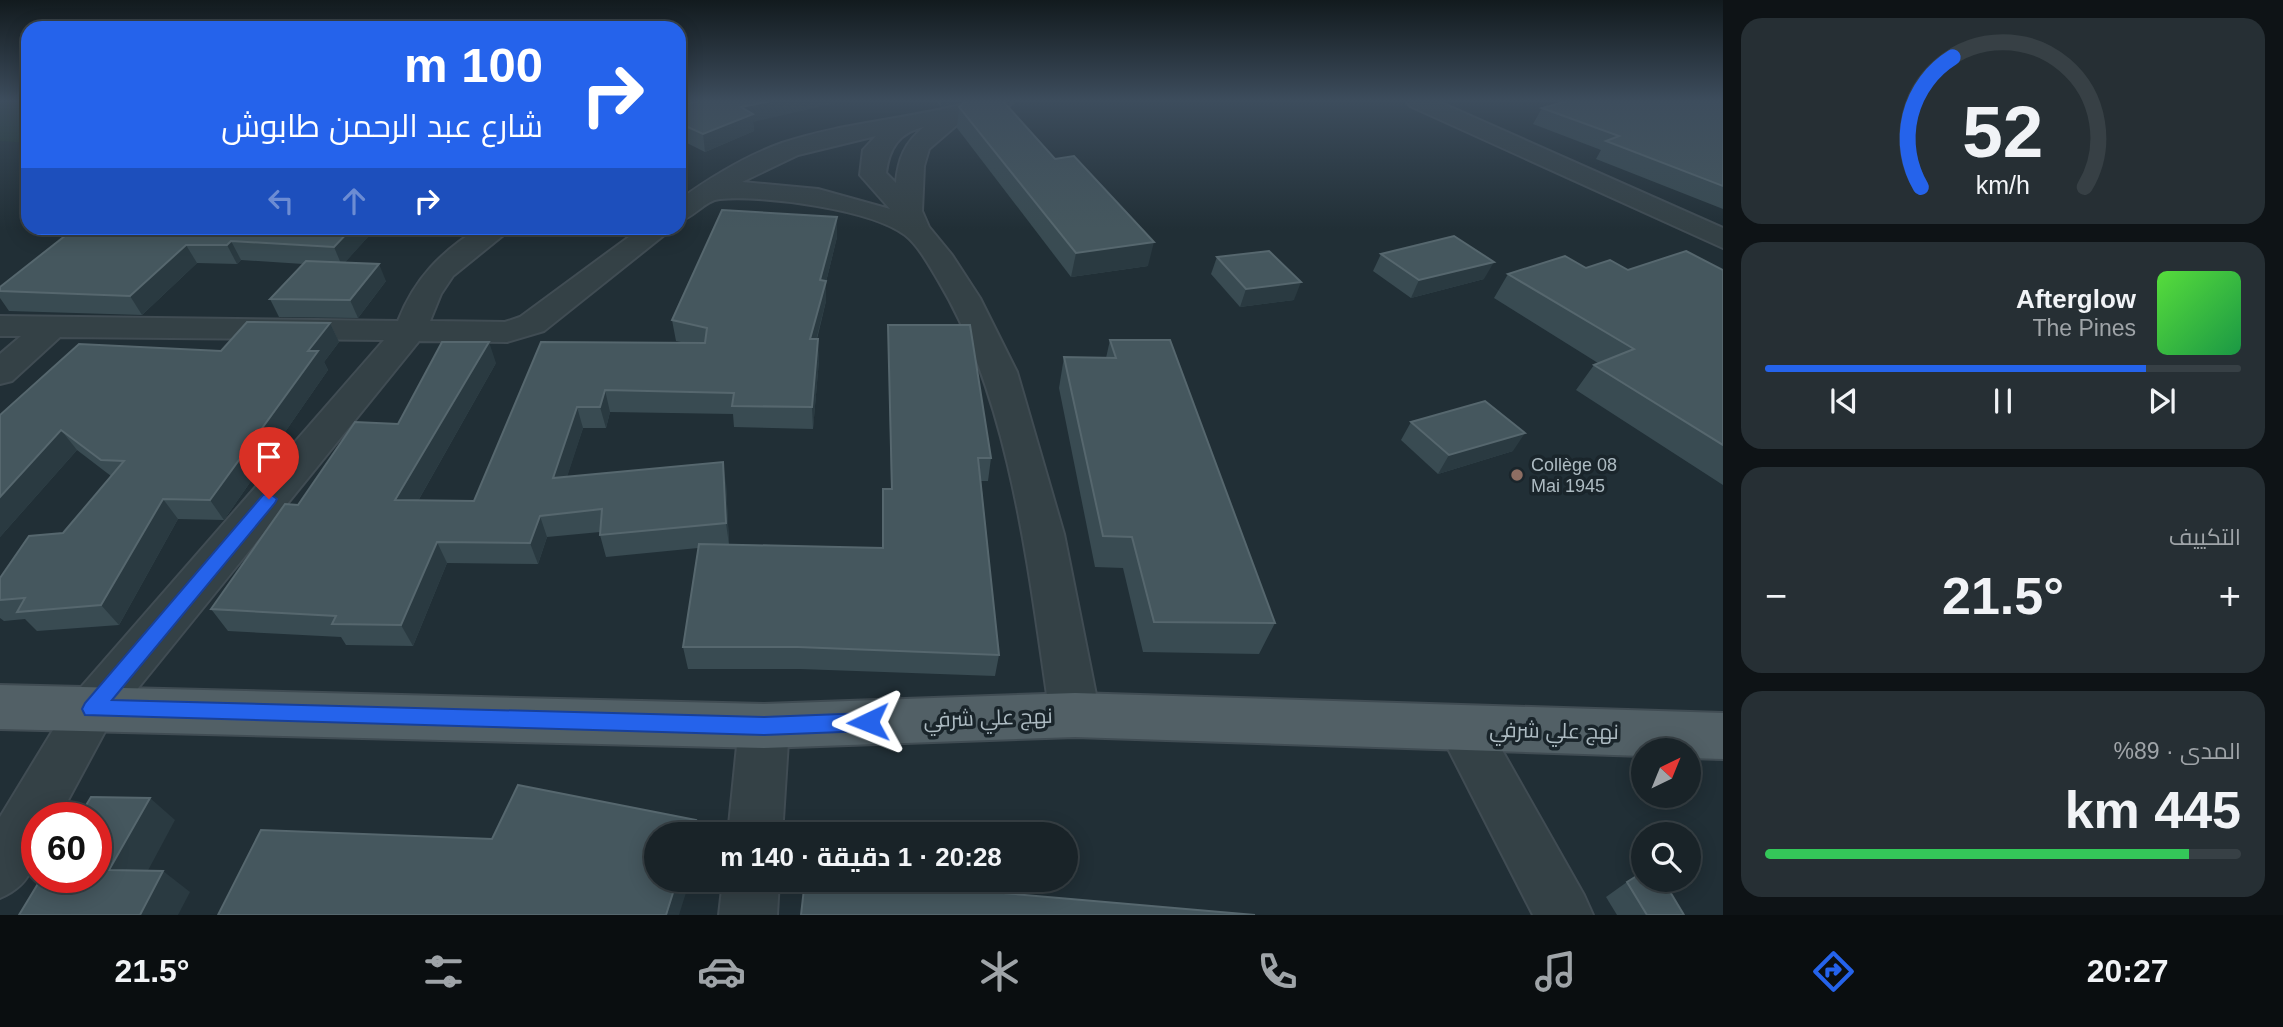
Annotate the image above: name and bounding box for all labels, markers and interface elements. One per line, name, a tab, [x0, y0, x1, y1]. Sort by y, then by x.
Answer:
text: 100 m	[404, 38, 543, 92]
icon: right	[567, 49, 658, 140]
text: 52	[1963, 92, 2043, 173]
text: شارع عبد الرحمن طابوش	[221, 108, 543, 144]
text: km/h	[1976, 171, 2030, 199]
icon: left	[262, 182, 300, 220]
icon: ahead	[335, 182, 373, 220]
icon: right	[408, 182, 446, 220]
text: Afterglow	[2016, 284, 2136, 314]
text: The Pines	[2032, 315, 2136, 341]
icon: previous	[1825, 382, 1863, 420]
icon: pause	[1984, 382, 2022, 420]
icon: next	[2143, 382, 2181, 420]
pin	[239, 427, 299, 499]
icon: arrive	[250, 438, 288, 476]
place label: Collège 08 Mai 1945	[1531, 455, 1617, 496]
marker: Collège 08 Mai 1945	[1509, 467, 1525, 483]
text: التكييف	[2169, 524, 2241, 550]
text: 21.5°	[1942, 567, 2064, 625]
text: −	[1765, 575, 1787, 617]
text: +	[2219, 575, 2241, 617]
position arrow	[831, 685, 905, 759]
street label: نهج علي شرفي	[923, 704, 1053, 736]
street label: نهج علي شرفي	[1489, 718, 1619, 748]
north arrow	[1631, 738, 1701, 808]
map controls	[1631, 738, 1701, 892]
text: المدى · 89%	[2114, 738, 2241, 764]
text: 445 km	[2065, 781, 2241, 839]
speed limit sign: 60	[21, 802, 112, 893]
button: search	[1631, 822, 1701, 892]
text: 20:28 · 1 دقيقة · 140 m	[720, 842, 1002, 872]
icon: filters	[419, 947, 468, 996]
icon: car	[697, 947, 746, 996]
icon: climate	[975, 947, 1024, 996]
icon: phone	[1253, 947, 1302, 996]
icon: music	[1531, 947, 1580, 996]
icon: directions	[1809, 947, 1858, 996]
text: 21.5°	[115, 953, 190, 989]
text: 20:27	[2087, 953, 2169, 989]

